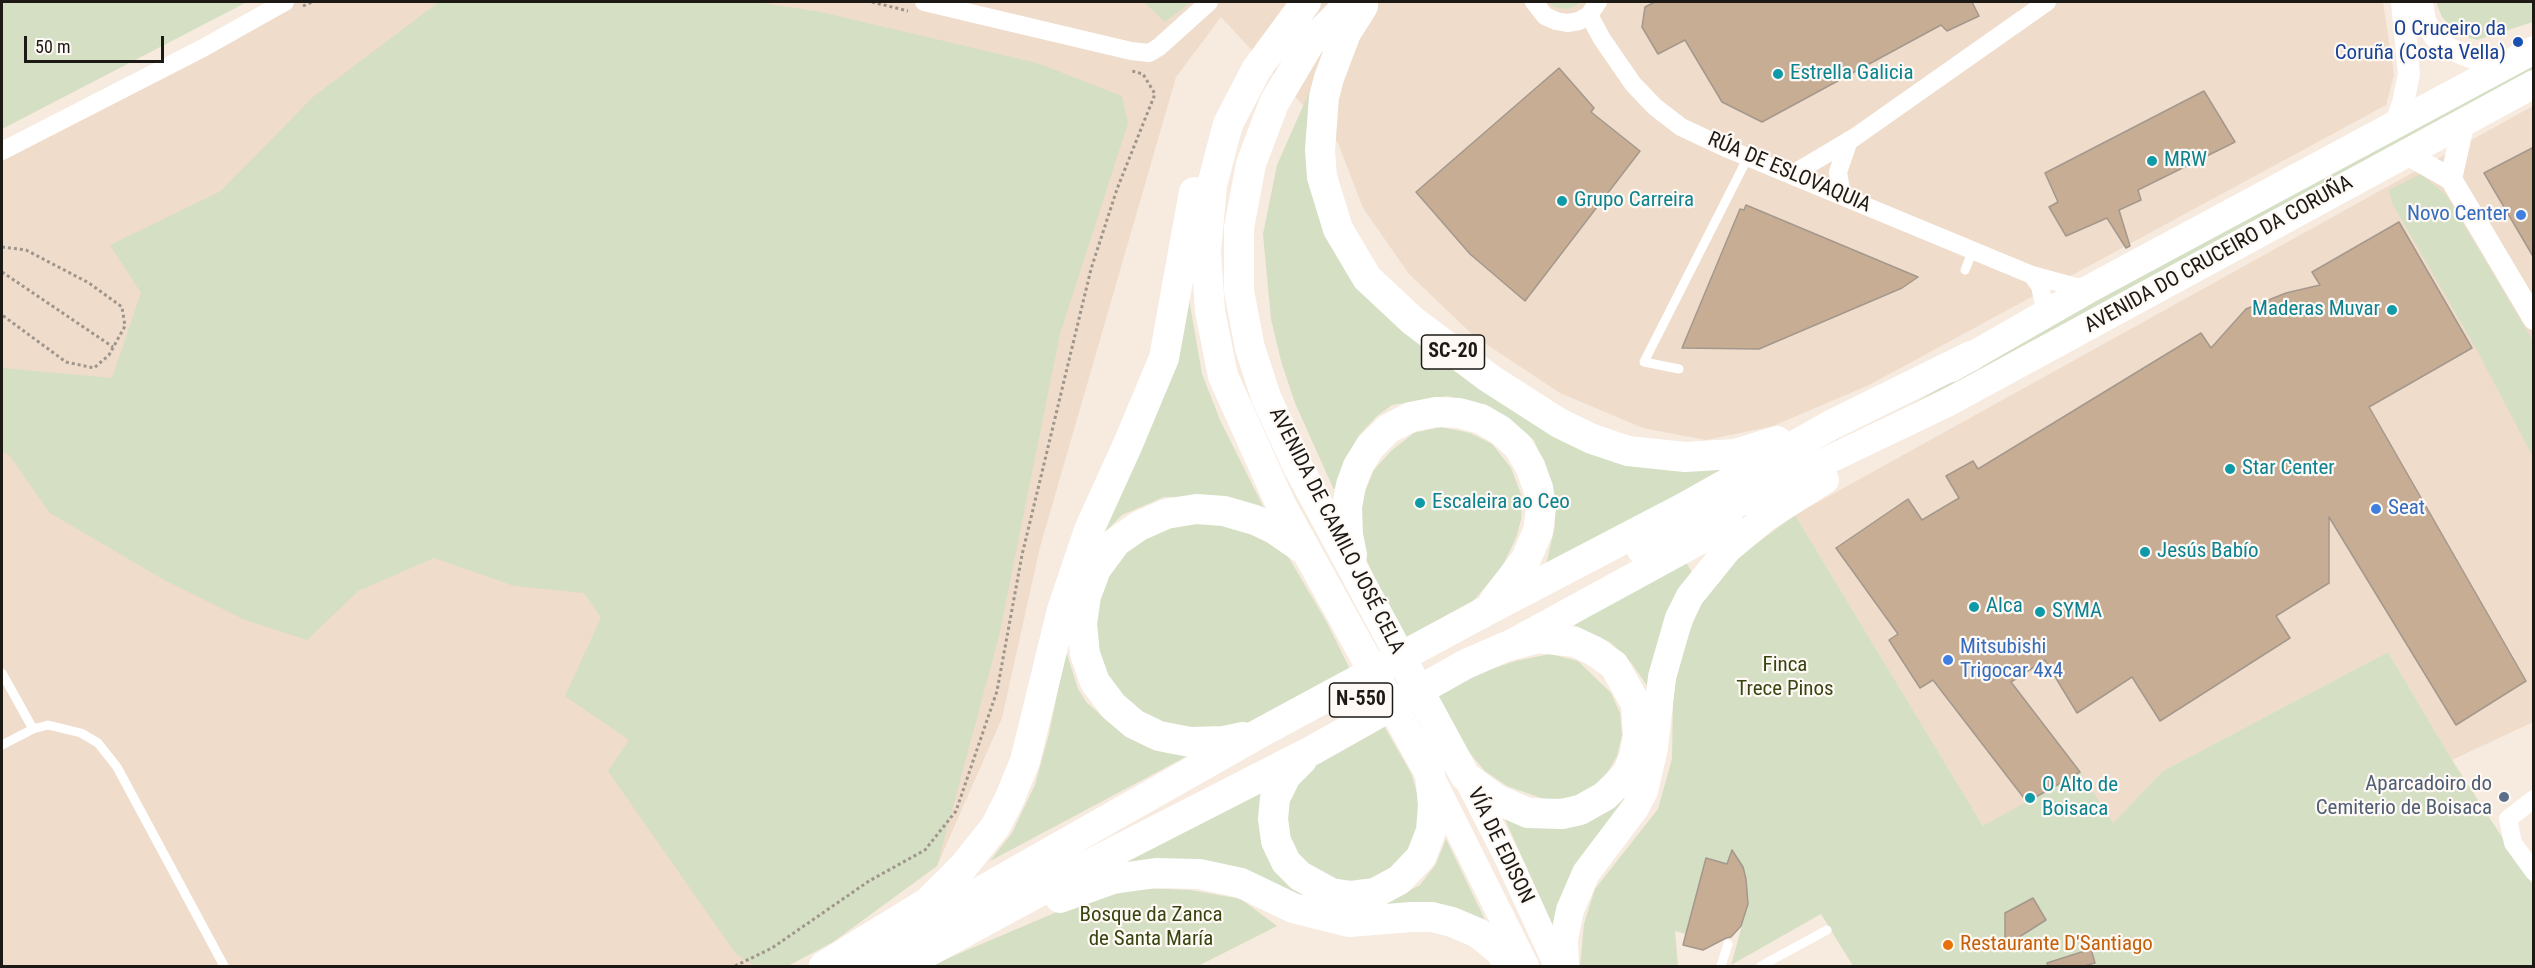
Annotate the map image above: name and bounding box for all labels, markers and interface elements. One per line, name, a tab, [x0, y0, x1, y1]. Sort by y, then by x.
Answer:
place label: O Cruceiro da Coruña (Costa Vella)	[2335, 17, 2506, 67]
scale bar	[27, 24, 166, 62]
marker: O Cruceiro da Coruña (Costa Vella)	[2511, 35, 2525, 49]
text: 50 m	[35, 36, 70, 57]
place label: Estrella Galicia	[1790, 61, 1913, 87]
marker: Estrella Galicia	[1771, 67, 1785, 81]
street label: RÚA DE ESLOVAQUIA	[1704, 127, 1874, 219]
place label: MRW	[2164, 148, 2207, 174]
marker: MRW	[2145, 154, 2159, 168]
street label: AVENIDA DO CRUCEIRO DA CORUÑA	[2081, 171, 2357, 339]
place label: Grupo Carreira	[1574, 188, 1694, 214]
marker: Grupo Carreira	[1555, 194, 1569, 208]
place label: Novo Center	[2407, 202, 2509, 228]
marker: Novo Center	[2514, 208, 2528, 222]
place label: Maderas Muvar	[2252, 297, 2380, 323]
marker: Maderas Muvar	[2385, 303, 2399, 317]
road number: SC-20	[1422, 335, 1484, 369]
street label: AVENIDA DE CAMILO JOSÉ CELA	[1263, 404, 1409, 658]
place label: Star Center	[2242, 456, 2335, 482]
marker: Star Center	[2223, 462, 2237, 476]
place label: Escaleira ao Ceo	[1432, 490, 1570, 516]
marker: Escaleira ao Ceo	[1413, 496, 1427, 510]
place label: Seat	[2388, 496, 2425, 522]
marker: Seat	[2369, 502, 2383, 516]
place label: Jesús Babío	[2157, 539, 2258, 565]
marker: Jesús Babío	[2138, 545, 2152, 559]
place label: Alca	[1986, 594, 2023, 620]
place label: SYMA	[2052, 599, 2102, 625]
marker: Alca	[1967, 600, 1981, 614]
marker: SYMA	[2033, 605, 2047, 619]
place label: Mitsubishi Trigocar 4x4	[1960, 635, 2063, 685]
park label: Finca Trece Pinos	[1736, 653, 1834, 703]
marker: Mitsubishi Trigocar 4x4	[1941, 653, 1955, 667]
road number: N-550	[1330, 683, 1392, 717]
place label: Aparcadoiro do Cemiterio de Boisaca	[2316, 772, 2492, 822]
place label: O Alto de Boisaca	[2042, 773, 2118, 823]
street label: VÍA DE EDISON	[1461, 784, 1539, 908]
marker: Aparcadoiro do Cemiterio de Boisaca	[2497, 790, 2511, 804]
marker: O Alto de Boisaca	[2023, 791, 2037, 805]
park label: Bosque da Zanca de Santa María	[1079, 903, 1223, 953]
place label: Restaurante D'Santiago	[1960, 932, 2153, 958]
marker: Restaurante D'Santiago	[1941, 938, 1955, 952]

